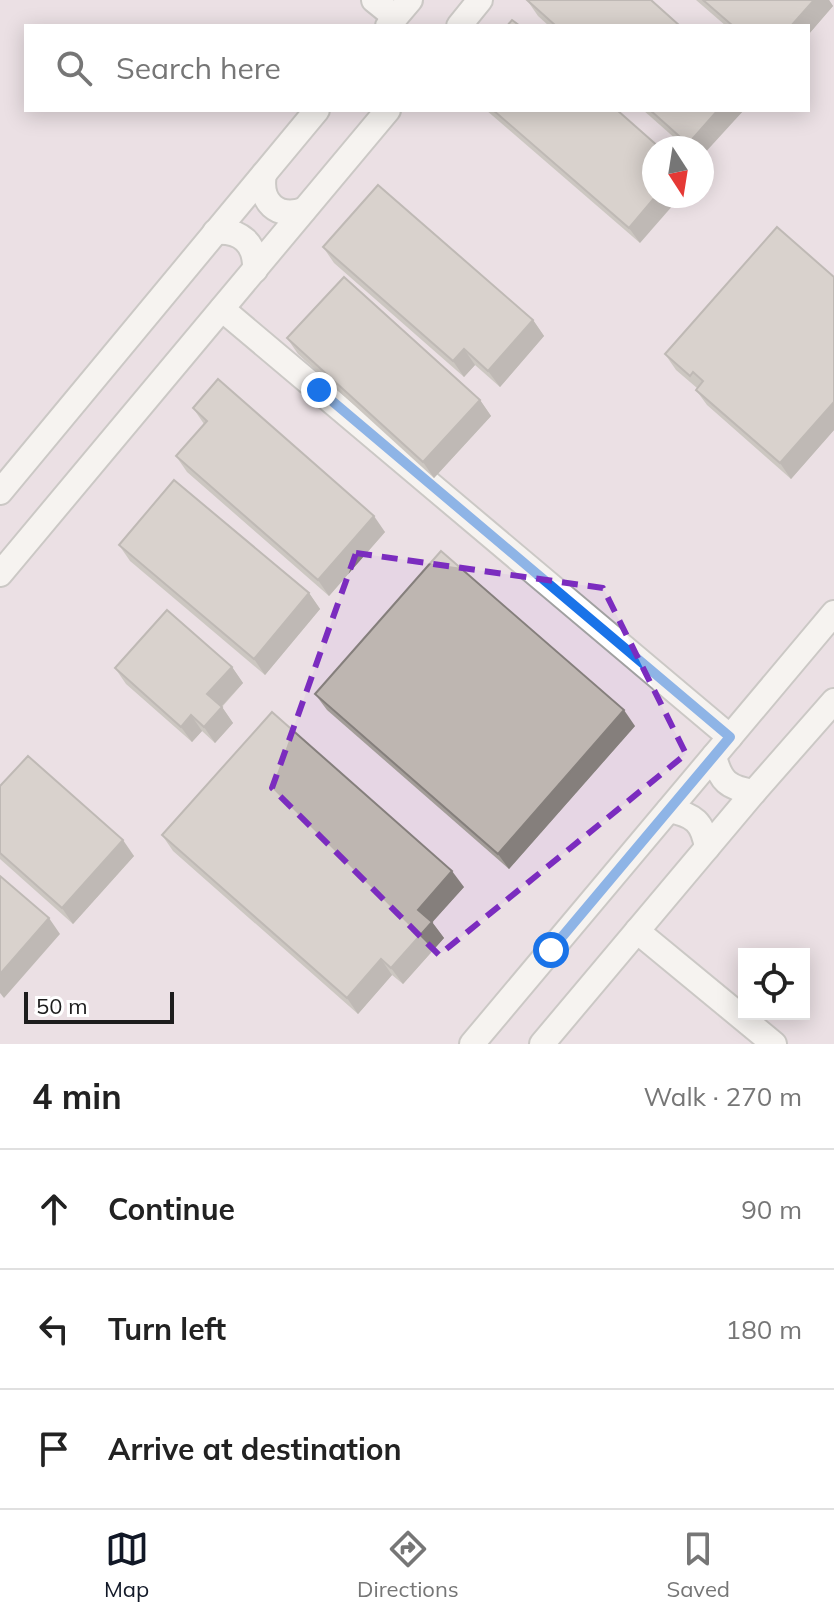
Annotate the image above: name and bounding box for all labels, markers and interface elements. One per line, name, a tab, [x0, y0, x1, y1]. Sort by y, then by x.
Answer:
search box	[24, 24, 810, 112]
icon: search	[52, 46, 96, 90]
text: Search here	[116, 49, 281, 87]
north arrow	[642, 136, 714, 208]
route end	[301, 372, 337, 408]
route start	[533, 932, 569, 968]
map controls	[738, 948, 810, 1020]
button: locate	[738, 948, 810, 1020]
scale bar	[24, 988, 174, 1024]
text: 50 m	[36, 992, 87, 1020]
text: 4 min	[32, 1075, 122, 1118]
text: Walk · 270 m	[643, 1080, 802, 1113]
icon: ahead	[32, 1187, 76, 1231]
text: Continue	[108, 1190, 235, 1228]
text: 90 m	[741, 1193, 802, 1226]
icon: left	[32, 1307, 76, 1351]
text: Turn left	[108, 1310, 226, 1348]
text: 180 m	[726, 1313, 802, 1346]
icon: arrive	[32, 1427, 76, 1471]
text: Arrive at destination	[108, 1430, 402, 1468]
tab: Map	[104, 1527, 149, 1603]
tab: Directions	[357, 1527, 459, 1603]
tab: Saved	[667, 1527, 730, 1603]

